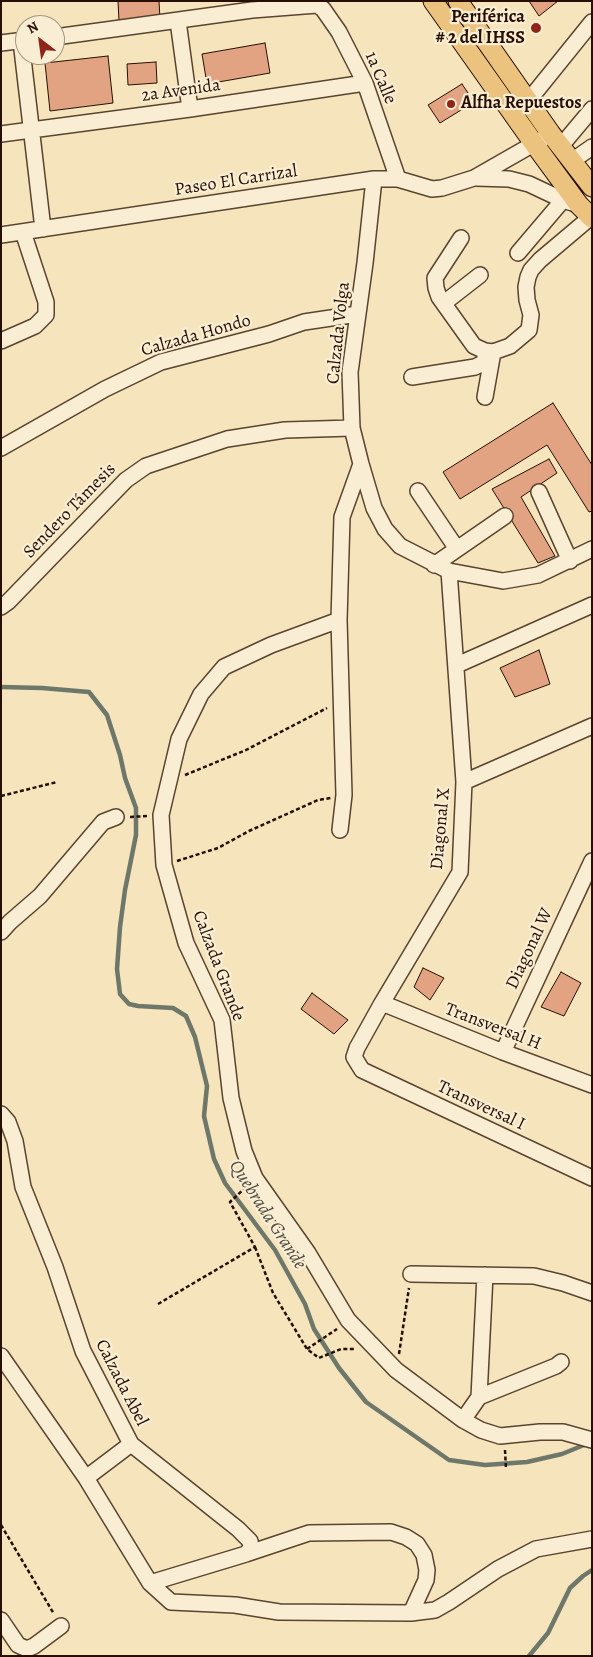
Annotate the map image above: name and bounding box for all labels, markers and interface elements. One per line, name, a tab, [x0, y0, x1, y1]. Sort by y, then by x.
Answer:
place label: Periférica # 2 del IHSS	[435, 7, 525, 50]
north arrow	[15, 15, 65, 65]
text: N	[24, 17, 42, 38]
marker: Periférica # 2 del IHSS	[529, 21, 543, 35]
street label: 1a Calle	[359, 49, 401, 107]
street label: 2a Avenida	[140, 75, 222, 107]
place label: Alfha Repuestos	[461, 93, 582, 115]
marker: Alfha Repuestos	[445, 98, 457, 110]
street label: Paseo El Carrizal	[173, 161, 299, 201]
street label: Calzada Volga	[323, 281, 355, 385]
street label: Calzada Hondo	[139, 310, 253, 362]
street label: Sendero Támesis	[19, 459, 121, 563]
street label: Diagonal X	[427, 787, 455, 871]
street label: Diagonal W	[502, 905, 558, 993]
street label: Calzada Grande	[187, 908, 249, 1024]
street label: Transversal H	[442, 999, 544, 1055]
street label: Transversal I	[434, 1076, 528, 1136]
water label: Quebrada Grande	[223, 1156, 311, 1274]
street label: Calzada Abel	[90, 1336, 152, 1430]

